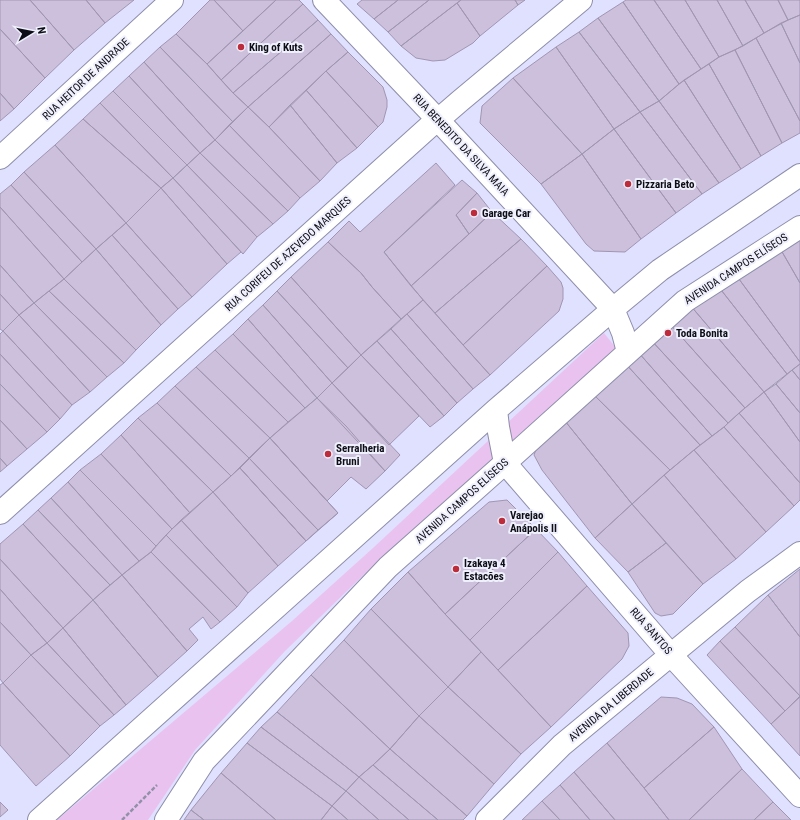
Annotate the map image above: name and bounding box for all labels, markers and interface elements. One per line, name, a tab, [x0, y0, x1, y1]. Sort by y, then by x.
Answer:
north arrow	[12, 12, 52, 52]
text: N	[34, 26, 48, 35]
street label: RUA HEITOR DE ANDRADE	[40, 35, 132, 123]
place label: King of Kuts	[249, 41, 303, 54]
marker: King of Kuts	[236, 42, 246, 52]
street label: RUA BENEDITO DA SILVA MAIA	[410, 91, 512, 199]
place label: Pizzaria Beto	[636, 178, 695, 191]
marker: Pizzaria Beto	[623, 179, 633, 189]
street label: RUA CORIFEU DE AZEVEDO MARQUES	[222, 194, 354, 314]
place label: Garage Car	[482, 207, 531, 220]
marker: Garage Car	[469, 208, 479, 218]
street label: AVENIDA CAMPOS ELÍSEOS	[682, 230, 790, 307]
place label: Toda Bonita	[676, 327, 728, 340]
marker: Toda Bonita	[663, 328, 673, 338]
place label: Serralheria Bruni	[336, 442, 385, 468]
marker: Serralheria Bruni	[323, 449, 333, 459]
street label: AVENIDA CAMPOS ELÍSEOS	[413, 456, 511, 546]
place label: Varejao Anápolis II	[510, 509, 557, 535]
marker: Varejao Anápolis II	[497, 516, 507, 526]
place label: Izakaya 4 Estacões	[464, 557, 506, 583]
marker: Izakaya 4 Estacões	[451, 564, 461, 574]
street label: RUA SANTOS	[627, 605, 675, 657]
street label: AVENIDA DA LIBERDADE	[566, 665, 656, 744]

